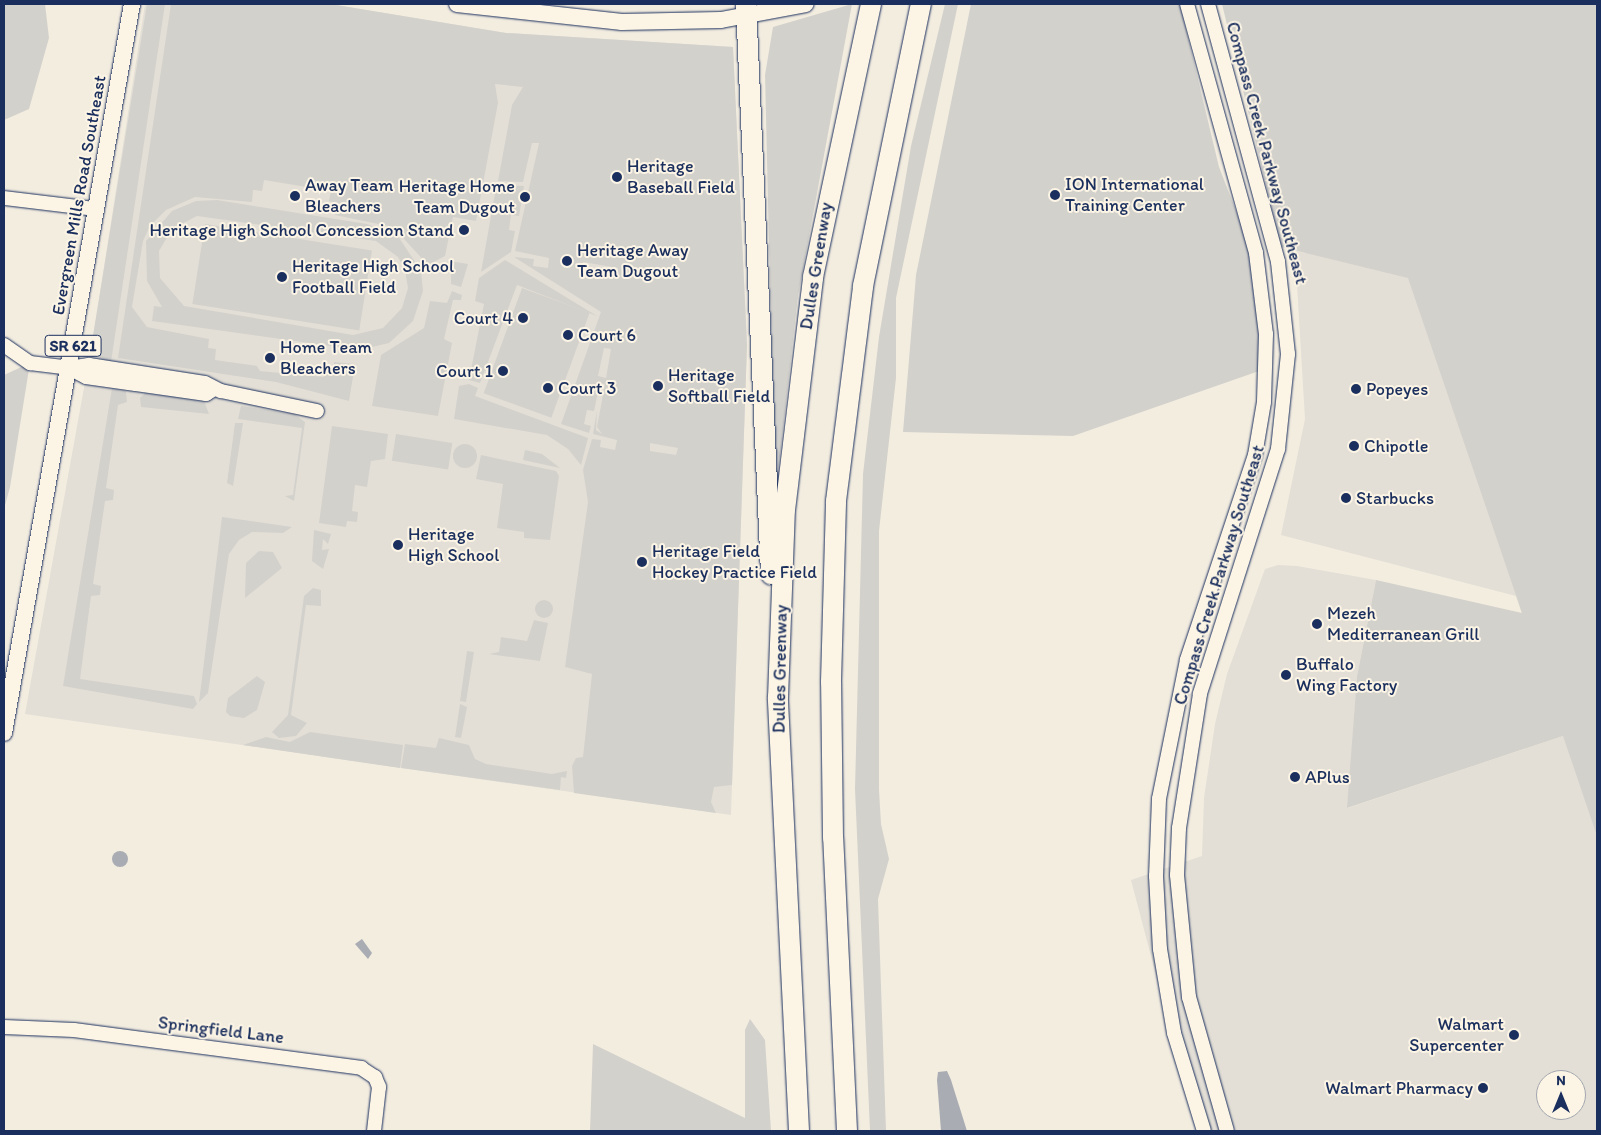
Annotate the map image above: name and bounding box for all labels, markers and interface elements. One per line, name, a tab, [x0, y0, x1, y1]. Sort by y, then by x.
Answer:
street label: Compass Creek Parkway Southeast	[1222, 20, 1312, 286]
street label: Evergreen Mills Road Southeast	[47, 74, 111, 316]
place label: Heritage Baseball Field	[627, 156, 735, 198]
marker: Heritage Baseball Field	[611, 171, 623, 183]
place label: ION International Training Center	[1065, 174, 1204, 216]
place label: Away Team Bleachers	[305, 175, 391, 218]
place label: Heritage Home Team Dugout	[399, 176, 515, 218]
marker: ION International Training Center	[1049, 189, 1061, 201]
marker: Away Team Bleachers	[289, 190, 301, 202]
marker: Heritage Home Team Dugout	[519, 191, 531, 203]
street label: Dulles Greenway	[795, 201, 837, 331]
place label: Heritage High School Concession Stand	[152, 219, 454, 241]
marker: Heritage High School Concession Stand	[458, 224, 470, 236]
place label: Heritage Away Team Dugout	[577, 240, 689, 282]
marker: Heritage Away Team Dugout	[561, 255, 573, 267]
place label: Heritage High School Football Field	[292, 256, 453, 298]
marker: Heritage High School Football Field	[276, 271, 288, 283]
place label: Court 4	[454, 307, 513, 329]
marker: Court 4	[517, 312, 529, 324]
place label: Court 6	[578, 324, 636, 346]
marker: Court 6	[562, 329, 574, 341]
road number: SR 621	[44, 332, 102, 360]
place label: Home Team Bleachers	[280, 337, 370, 379]
marker: Home Team Bleachers	[264, 352, 276, 364]
place label: Court 1	[436, 360, 493, 382]
marker: Court 1	[497, 365, 509, 377]
place label: Heritage Softball Field	[668, 365, 770, 408]
place label: Court 3	[558, 377, 616, 399]
place label: Popeyes	[1366, 378, 1428, 400]
marker: Heritage Softball Field	[652, 380, 664, 392]
marker: Court 3	[542, 382, 554, 394]
marker: Popeyes	[1350, 383, 1362, 395]
place label: Chipotle	[1364, 435, 1428, 457]
marker: Chipotle	[1348, 440, 1360, 452]
street label: Compass Creek Parkway Southeast	[1169, 443, 1269, 707]
place label: Starbucks	[1356, 487, 1434, 509]
marker: Starbucks	[1340, 492, 1352, 504]
place label: Heritage High School	[408, 524, 499, 566]
marker: Heritage High School	[392, 539, 404, 551]
place label: Heritage Field Hockey Practice Field	[652, 541, 817, 584]
marker: Heritage Field Hockey Practice Field	[636, 556, 648, 568]
place label: Mezeh Mediterranean Grill	[1327, 603, 1479, 646]
street label: Dulles Greenway	[768, 604, 792, 734]
marker: Mezeh Mediterranean Grill	[1311, 618, 1323, 630]
place label: Buffalo Wing Factory	[1296, 654, 1397, 696]
marker: Buffalo Wing Factory	[1280, 669, 1292, 681]
place label: APlus	[1305, 766, 1350, 788]
marker: APlus	[1289, 771, 1301, 783]
street label: Springfield Lane	[157, 1012, 285, 1048]
place label: Walmart Supercenter	[1409, 1014, 1504, 1056]
marker: Walmart Supercenter	[1508, 1029, 1520, 1041]
north arrow	[1536, 1070, 1586, 1120]
text: N	[1556, 1072, 1566, 1089]
place label: Walmart Pharmacy	[1325, 1077, 1473, 1099]
marker: Walmart Pharmacy	[1477, 1082, 1489, 1094]

